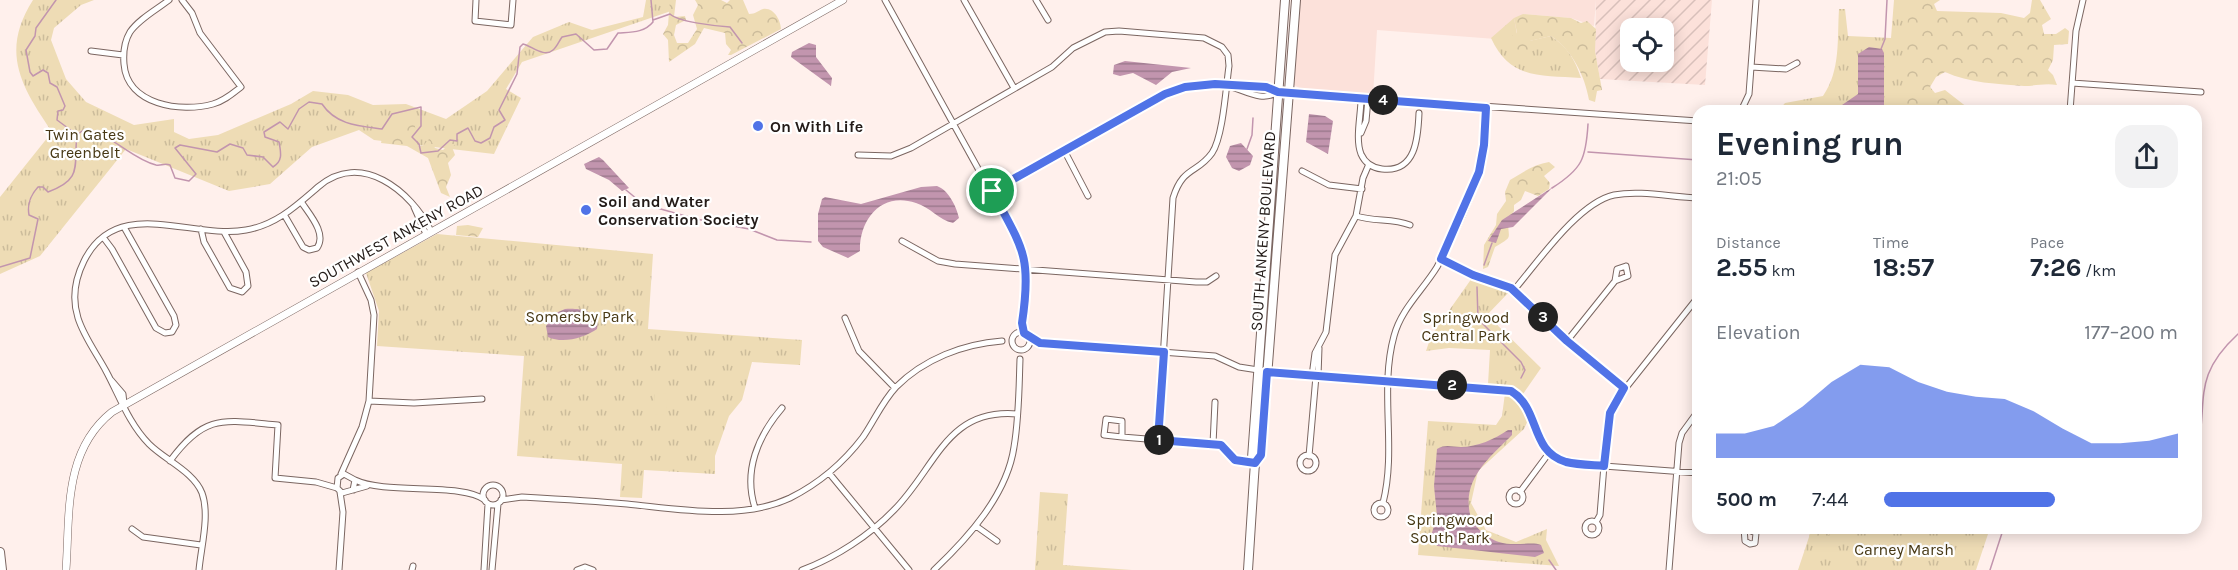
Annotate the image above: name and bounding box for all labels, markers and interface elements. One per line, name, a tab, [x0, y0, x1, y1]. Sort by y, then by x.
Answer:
map controls	[1620, 18, 1674, 72]
button: locate	[1620, 18, 1674, 72]
pin: 4	[1368, 85, 1398, 115]
text: 4	[1378, 90, 1388, 109]
place label: On With Life	[770, 117, 863, 136]
marker: On With Life	[751, 119, 765, 133]
park label: Twin Gates Greenbelt	[45, 125, 125, 162]
text: Evening run	[1716, 125, 1904, 163]
button: share	[2115, 125, 2178, 188]
street label: SOUTH ANKENY BOULEVARD	[1247, 130, 1279, 332]
pin	[966, 165, 1017, 216]
text: 21:05	[1716, 167, 1762, 190]
icon: arrive	[975, 174, 1008, 207]
street label: SOUTHWEST ANKENY ROAD	[306, 180, 486, 292]
place label: Soil and Water Conservation Society	[598, 192, 758, 229]
marker: Soil and Water Conservation Society	[579, 203, 593, 217]
text: Distance	[1716, 233, 1781, 252]
text: Time	[1873, 233, 1909, 252]
text: Pace	[2030, 233, 2064, 252]
text: 2.55	[1716, 252, 1768, 283]
text: 18:57	[1873, 252, 1934, 283]
text: 7:26	[2030, 252, 2081, 283]
text: km	[1768, 261, 1795, 280]
text: /km	[2081, 261, 2116, 280]
pin: 3	[1528, 302, 1558, 332]
park label: Somersby Park	[526, 307, 634, 326]
text: 3	[1538, 307, 1548, 326]
park label: Springwood Central Park	[1421, 308, 1511, 345]
text: Elevation	[1716, 321, 1801, 344]
text: 177–200 m	[2084, 321, 2178, 344]
pin: 2	[1437, 370, 1467, 400]
text: 2	[1447, 375, 1457, 394]
pin: 1	[1144, 425, 1174, 455]
text: 1	[1156, 430, 1162, 449]
text: 500 m	[1716, 488, 1777, 511]
text: 7:44	[1812, 488, 1848, 511]
park label: Springwood South Park	[1407, 510, 1493, 547]
park label: Carney Marsh	[1854, 540, 1954, 559]

